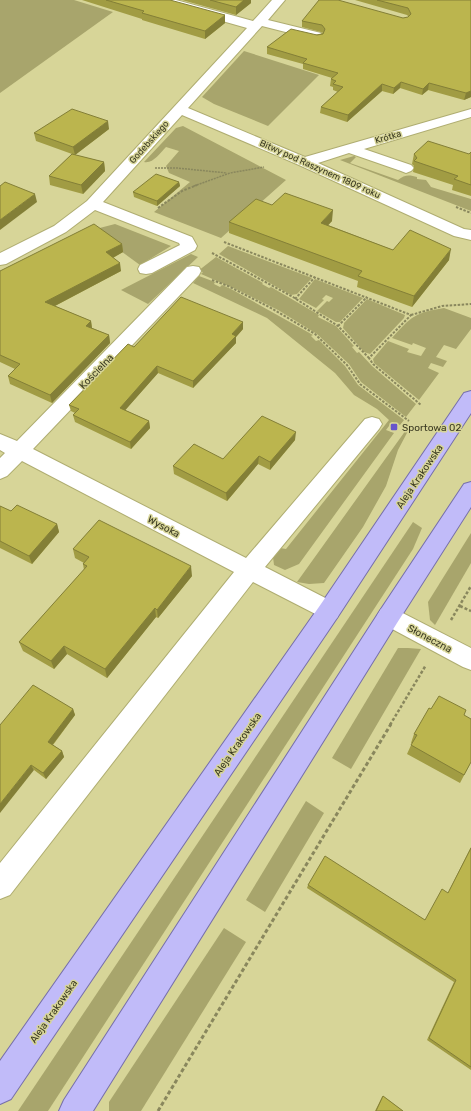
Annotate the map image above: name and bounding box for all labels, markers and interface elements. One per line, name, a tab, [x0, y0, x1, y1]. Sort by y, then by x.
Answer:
street label: Godebskiego	[127, 119, 171, 165]
street label: Krótka	[374, 128, 402, 146]
street label: Bitwy pod Raszynem 1809 roku	[258, 138, 382, 200]
street label: Kościelna	[77, 352, 116, 392]
marker: Sportowa 02	[389, 422, 399, 432]
place label: Sportowa 02	[402, 422, 461, 434]
street label: Aleja Krakowska	[394, 442, 446, 511]
street label: Wysoka	[145, 513, 182, 540]
street label: Słoneczna	[405, 622, 454, 656]
street label: Aleja Krakowska	[212, 711, 264, 779]
street label: Aleja Krakowska	[28, 978, 80, 1046]

